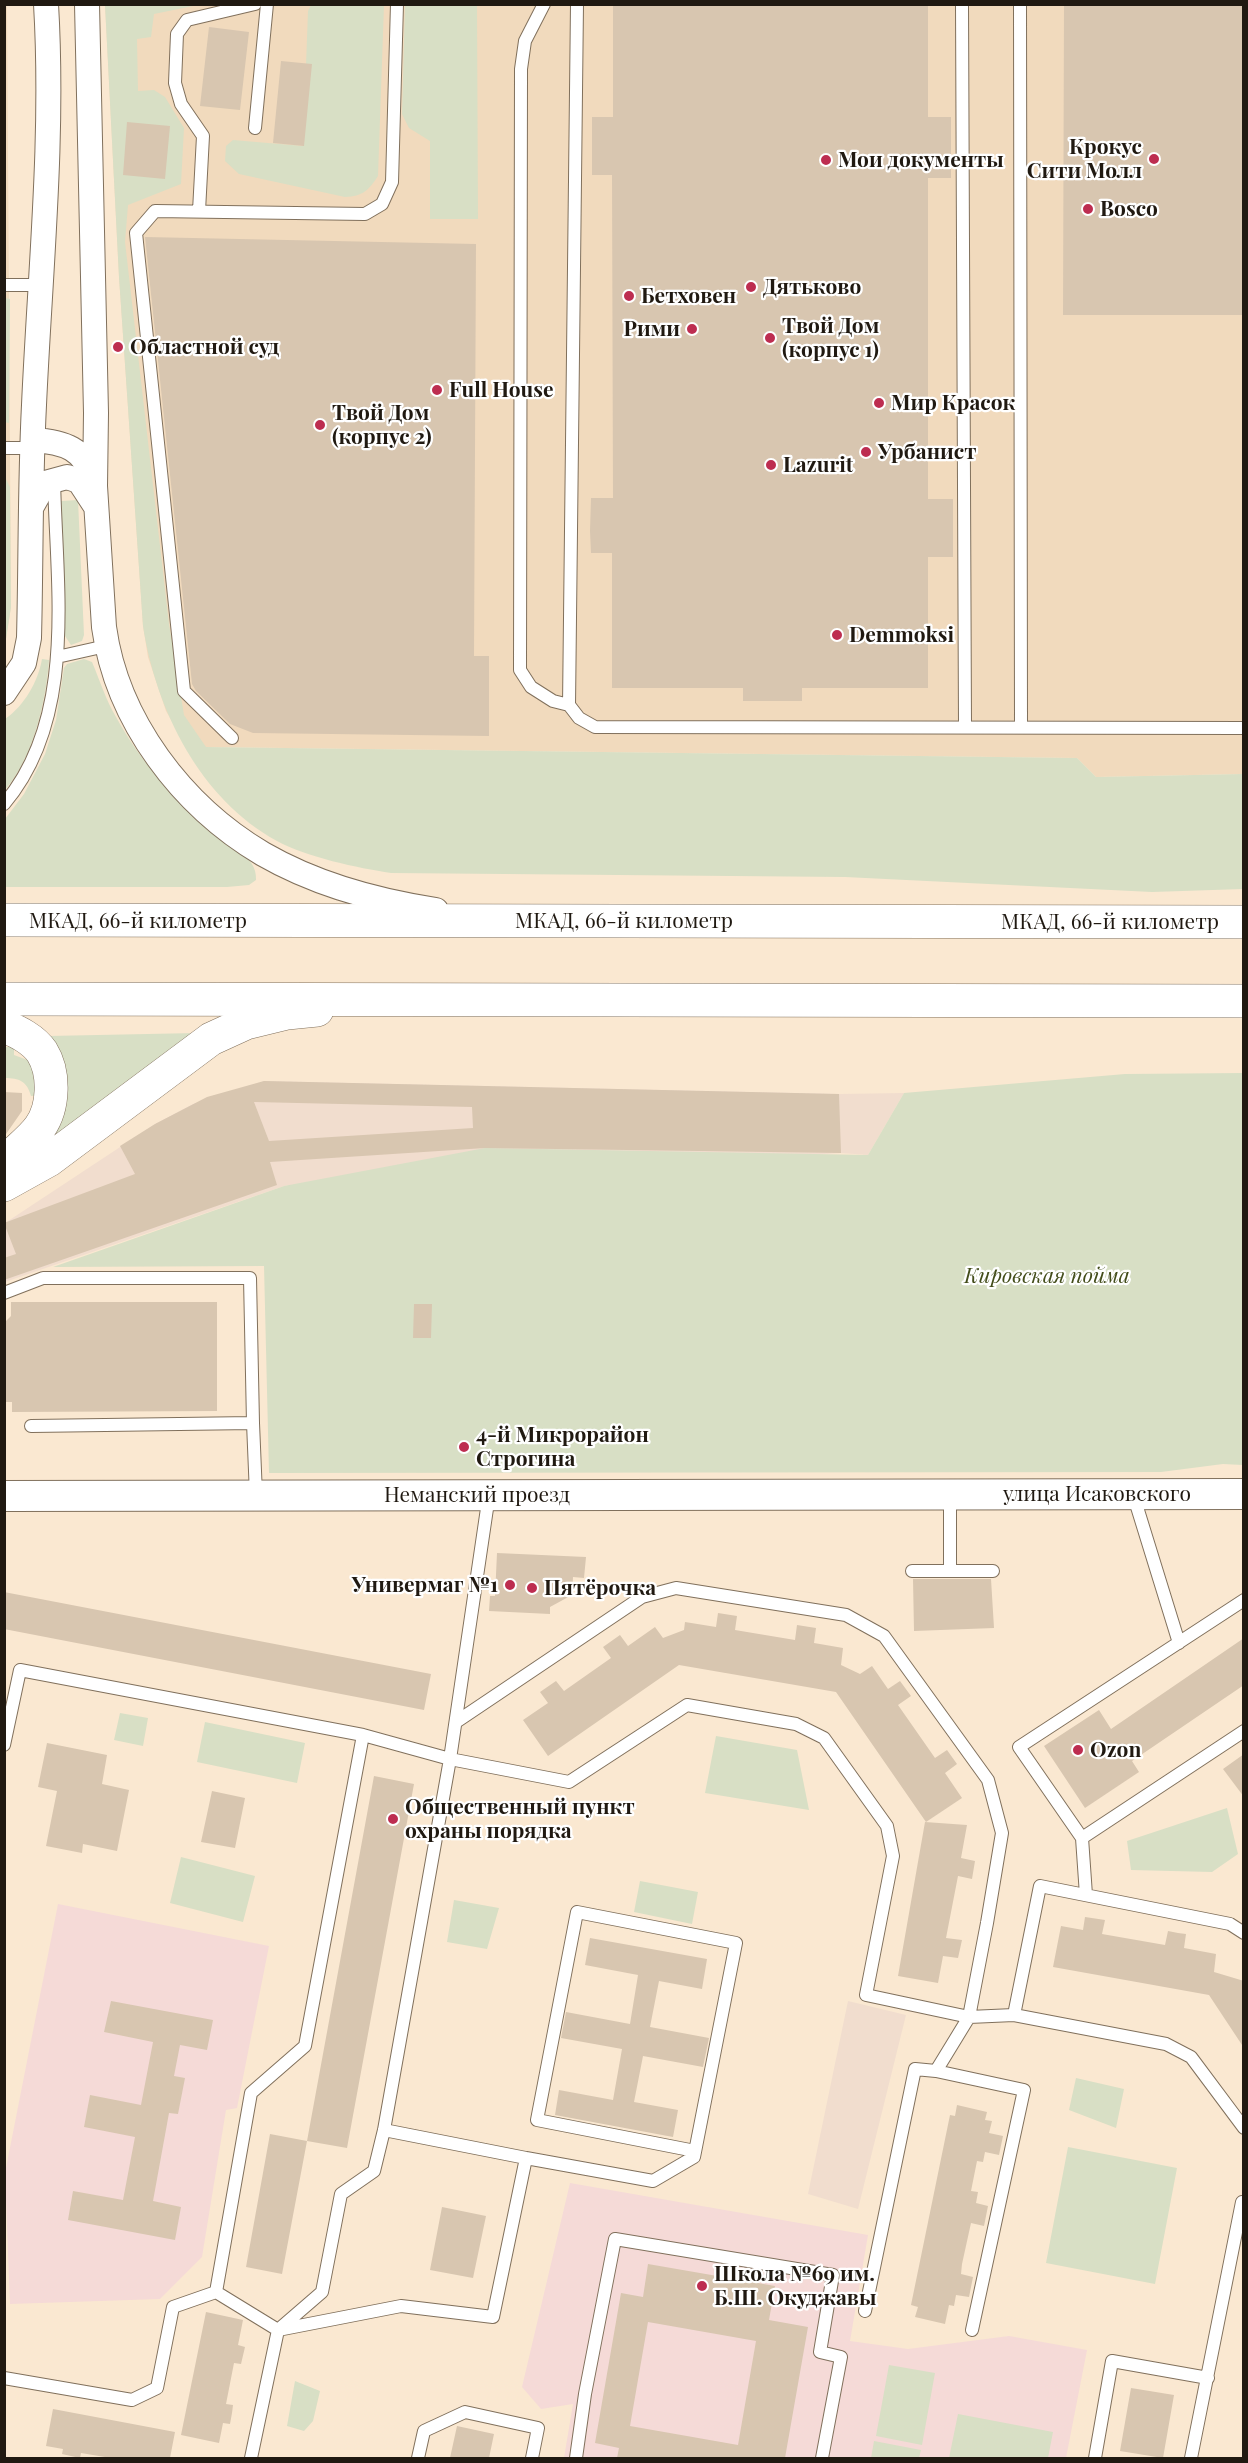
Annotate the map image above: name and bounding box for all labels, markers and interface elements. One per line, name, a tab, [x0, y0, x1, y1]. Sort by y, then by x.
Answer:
place label: Крокус Сити Молл	[1027, 134, 1142, 184]
place label: Мои документы	[838, 147, 1004, 173]
marker: Крокус Сити Молл	[1147, 152, 1161, 166]
marker: Мои документы	[819, 153, 833, 167]
place label: Bosco	[1100, 196, 1158, 222]
marker: Bosco	[1081, 202, 1095, 216]
place label: Дятьково	[763, 274, 861, 300]
marker: Дятьково	[744, 280, 758, 294]
place label: Бетховен	[641, 283, 736, 309]
marker: Бетховен	[622, 289, 636, 303]
place label: Твой Дом (корпус 1)	[782, 313, 879, 363]
place label: Рими	[623, 316, 680, 342]
marker: Рими	[685, 322, 699, 336]
marker: Твой Дом (корпус 1)	[763, 331, 777, 345]
place label: Областной суд	[130, 334, 279, 360]
marker: Областной суд	[111, 340, 125, 354]
place label: Full House	[449, 377, 554, 403]
marker: Full House	[430, 383, 444, 397]
place label: Мир Красок	[891, 390, 1015, 416]
marker: Мир Красок	[872, 396, 886, 410]
place label: Твой Дом (корпус 2)	[332, 400, 432, 450]
marker: Твой Дом (корпус 2)	[313, 418, 327, 432]
place label: Урбанист	[878, 439, 976, 465]
marker: Урбанист	[859, 445, 873, 459]
place label: Lazurit	[783, 452, 853, 478]
marker: Lazurit	[764, 458, 778, 472]
place label: Demmoksi	[849, 622, 954, 648]
marker: Demmoksi	[830, 628, 844, 642]
street label: МКАД, 66-й километр	[29, 908, 247, 934]
street label: МКАД, 66-й километр	[515, 908, 733, 934]
street label: МКАД, 66-й километр	[1001, 909, 1219, 935]
park label: Кировская пойма	[964, 1263, 1130, 1289]
place label: 4-й Микрорайон Строгина	[476, 1422, 649, 1472]
marker: 4-й Микрорайон Строгина	[457, 1440, 471, 1454]
street label: улица Исаковского	[1003, 1481, 1191, 1507]
street label: Неманский проезд	[384, 1482, 570, 1508]
place label: Универмаг №1	[352, 1572, 498, 1598]
place label: Пятёрочка	[544, 1575, 656, 1601]
marker: Универмаг №1	[503, 1578, 517, 1592]
marker: Пятёрочка	[525, 1581, 539, 1595]
place label: Ozon	[1090, 1737, 1141, 1763]
marker: Ozon	[1071, 1743, 1085, 1757]
place label: Общественный пункт охраны порядка	[405, 1794, 635, 1844]
marker: Общественный пункт охраны порядка	[386, 1812, 400, 1826]
place label: Школа №69 им. Б.Ш. Окуджавы	[714, 2261, 876, 2311]
marker: Школа №69 им. Б.Ш. Окуджавы	[695, 2279, 709, 2293]

